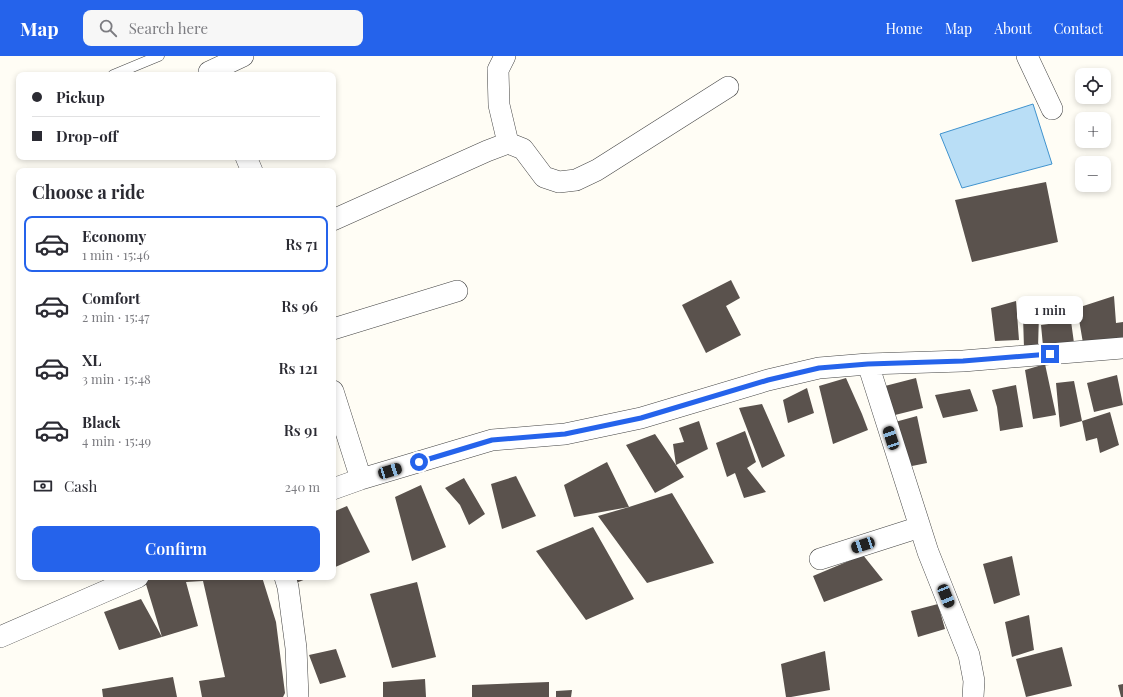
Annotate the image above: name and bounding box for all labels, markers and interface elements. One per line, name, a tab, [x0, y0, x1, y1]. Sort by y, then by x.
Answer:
search box	[83, 10, 363, 46]
text: Map	[20, 15, 59, 41]
icon: search	[97, 17, 119, 39]
text: Search here	[129, 18, 208, 38]
text: Home	[885, 19, 923, 38]
text: Map	[945, 19, 972, 38]
text: About	[994, 19, 1032, 38]
text: Contact	[1054, 19, 1103, 38]
map controls	[1075, 68, 1111, 192]
button: locate	[1075, 68, 1111, 104]
text: Pickup	[56, 87, 105, 107]
button: +	[1075, 112, 1111, 148]
text: Drop-off	[56, 126, 118, 146]
button: −	[1075, 156, 1111, 192]
text: Choose a ride	[32, 180, 145, 204]
icon: car	[34, 226, 70, 262]
text: Economy	[82, 226, 146, 246]
text: Rs 71	[285, 234, 318, 254]
text: 1 min · 15:46	[82, 246, 150, 263]
icon: car	[34, 288, 70, 324]
text: Comfort	[82, 288, 140, 308]
text: Rs 96	[281, 296, 318, 316]
callout: 1 min	[1017, 296, 1083, 324]
text: 1 min	[1034, 301, 1066, 318]
text: 2 min · 15:47	[82, 308, 150, 325]
route end	[1041, 345, 1059, 363]
icon: car	[34, 350, 70, 386]
text: XL	[82, 350, 102, 370]
text: Rs 121	[278, 358, 318, 378]
text: 3 min · 15:48	[82, 370, 151, 387]
icon: car	[34, 412, 70, 448]
text: Black	[82, 412, 121, 432]
text: Rs 91	[284, 420, 318, 440]
car	[882, 425, 900, 451]
text: 4 min · 15:49	[82, 432, 151, 449]
route start	[410, 453, 428, 471]
car	[377, 462, 403, 480]
icon: cash	[32, 475, 54, 497]
text: Cash	[64, 476, 97, 496]
text: 240 m	[285, 478, 320, 495]
button: Confirm	[32, 526, 320, 572]
car	[850, 536, 876, 554]
car	[936, 583, 956, 609]

